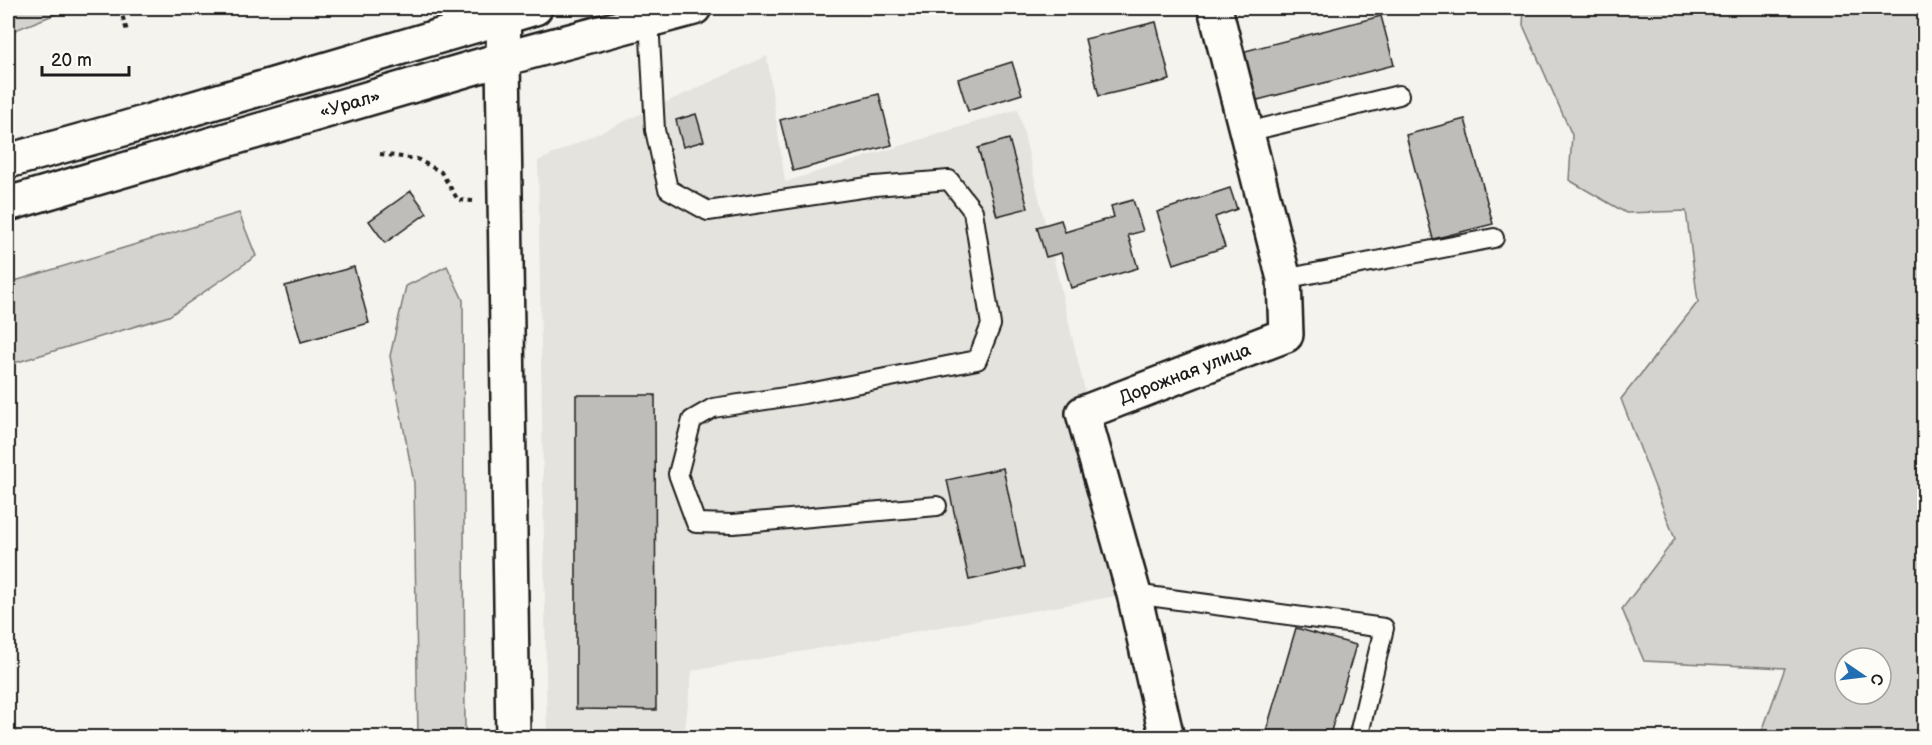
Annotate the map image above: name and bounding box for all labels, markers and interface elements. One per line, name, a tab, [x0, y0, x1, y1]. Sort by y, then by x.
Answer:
scale bar	[42, 39, 129, 77]
text: 20 m	[51, 50, 92, 71]
street label: «Урал»	[317, 85, 383, 123]
street label: Дорожная улица	[1116, 339, 1254, 409]
north arrow	[1833, 646, 1893, 706]
text: С	[1866, 672, 1887, 687]

